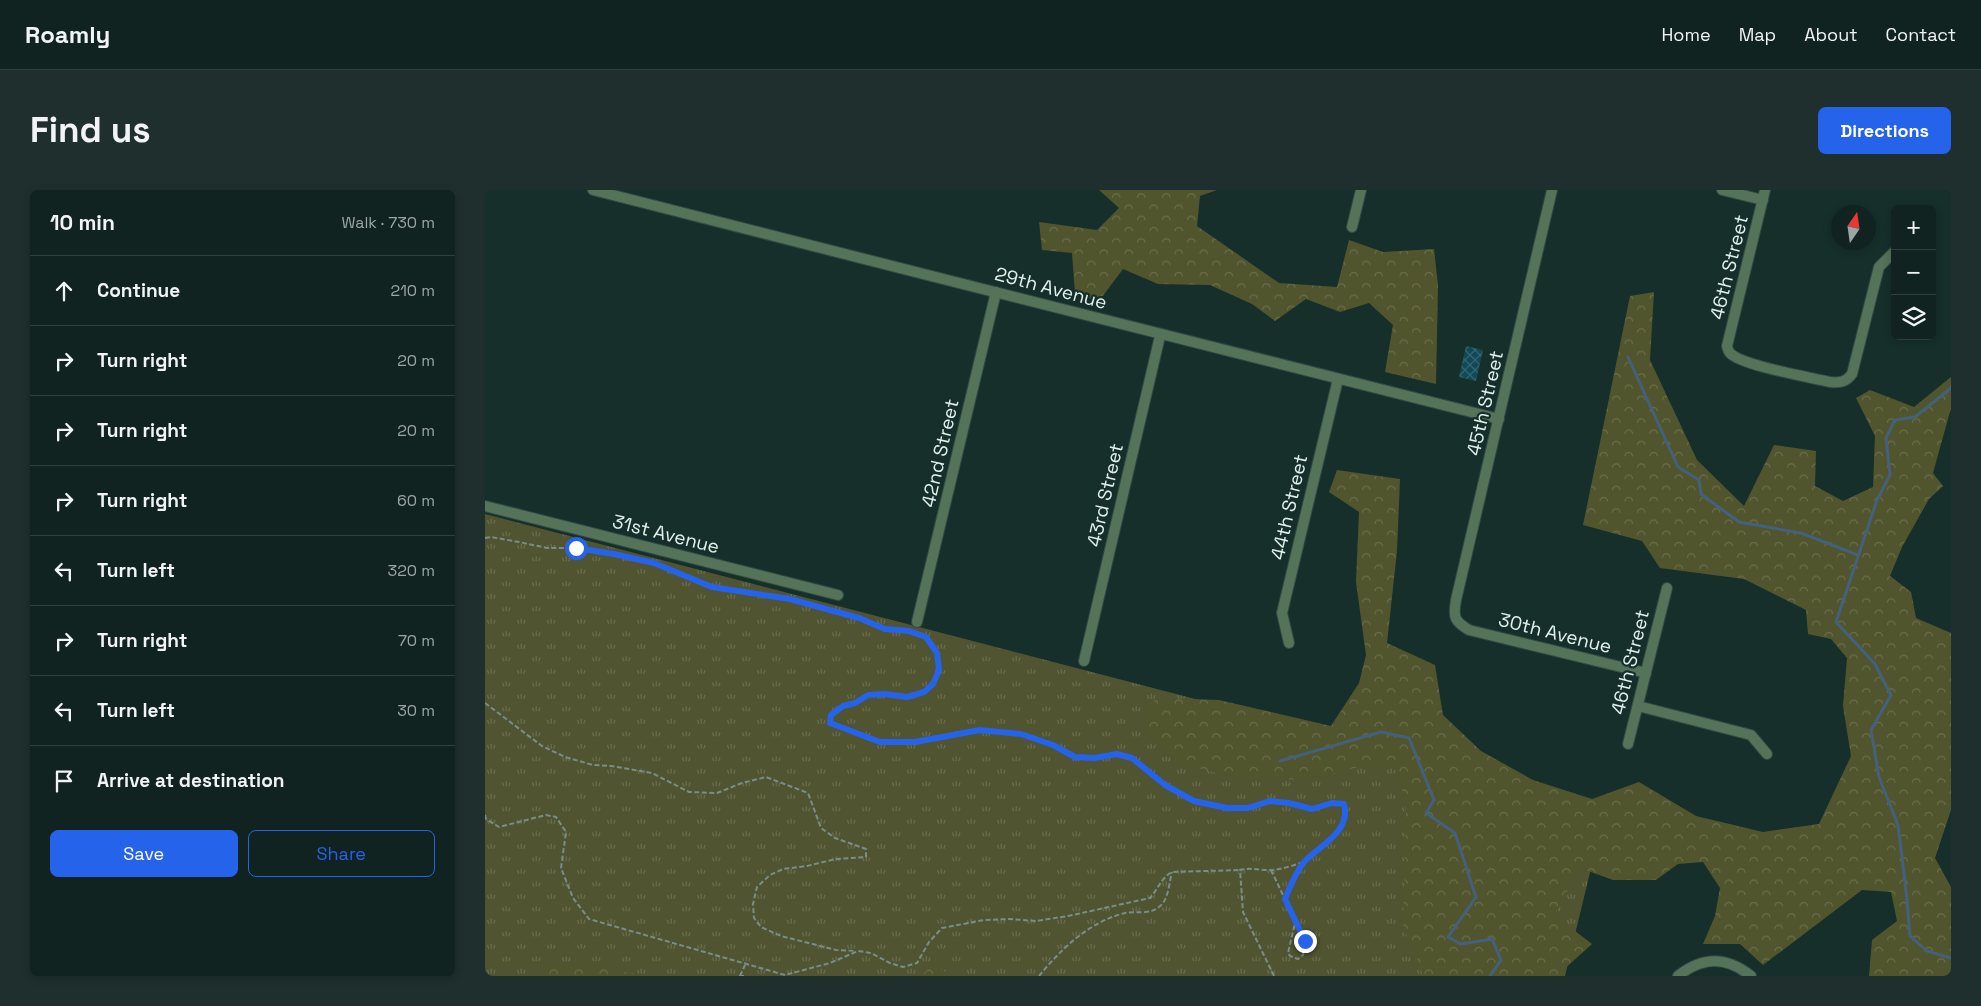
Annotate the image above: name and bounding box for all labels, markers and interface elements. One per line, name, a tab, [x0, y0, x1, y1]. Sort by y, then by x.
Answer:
text: Roamly	[25, 19, 110, 50]
text: Home	[1662, 23, 1711, 46]
text: Map	[1739, 23, 1776, 46]
text: About	[1804, 23, 1858, 46]
text: Contact	[1886, 23, 1956, 46]
button: Directions	[1818, 107, 1951, 154]
text: Find us	[30, 108, 151, 152]
north arrow	[1831, 205, 1876, 250]
map controls	[1891, 205, 1936, 340]
button: +	[1891, 205, 1936, 250]
text: 10 min	[50, 209, 115, 236]
text: Walk · 730 m	[341, 212, 435, 233]
street label: 46th Street	[1704, 212, 1754, 322]
button: −	[1891, 250, 1936, 295]
street label: 29th Avenue	[992, 261, 1110, 315]
icon: ahead	[50, 277, 78, 305]
text: Continue	[97, 278, 180, 303]
text: 210 m	[391, 280, 435, 301]
button: layers	[1891, 295, 1936, 340]
icon: right	[50, 347, 78, 375]
text: Turn right	[97, 348, 187, 373]
street label: 45th Street	[1461, 348, 1509, 458]
text: 20 m	[397, 350, 435, 371]
street label: 42nd Street	[915, 397, 965, 509]
icon: right	[50, 417, 78, 445]
text: Turn right	[97, 418, 187, 443]
text: 20 m	[397, 420, 435, 441]
street label: 43rd Street	[1081, 441, 1129, 549]
street label: 44th Street	[1265, 452, 1313, 562]
icon: right	[50, 487, 78, 515]
text: Turn right	[97, 488, 187, 513]
text: 60 m	[397, 490, 435, 511]
street label: 31st Avenue	[610, 509, 722, 559]
route start	[565, 537, 588, 560]
icon: left	[50, 557, 78, 585]
text: Turn left	[97, 558, 175, 583]
text: 320 m	[388, 560, 435, 581]
street label: 30th Avenue	[1496, 607, 1614, 659]
street label: 46th Street	[1605, 607, 1655, 717]
icon: right	[50, 627, 78, 655]
text: Turn right	[97, 628, 187, 653]
text: 70 m	[398, 630, 435, 651]
icon: left	[50, 697, 78, 725]
text: Turn left	[97, 698, 175, 723]
text: 30 m	[397, 700, 435, 721]
icon: arrive	[50, 767, 78, 795]
text: Arrive at destination	[97, 768, 285, 793]
button: Save	[50, 830, 238, 877]
button: Share	[248, 830, 435, 877]
route end	[1294, 930, 1317, 953]

